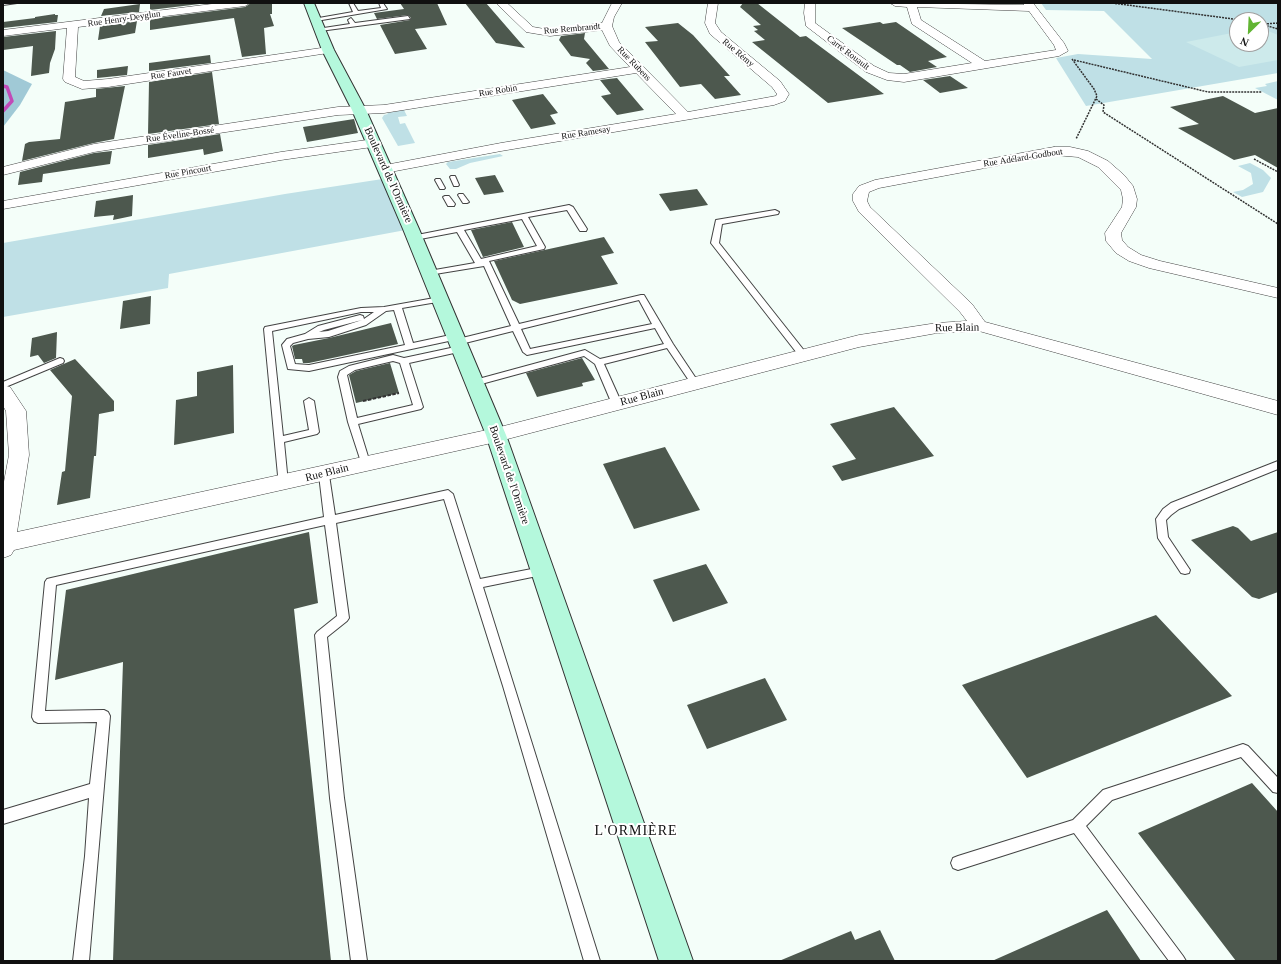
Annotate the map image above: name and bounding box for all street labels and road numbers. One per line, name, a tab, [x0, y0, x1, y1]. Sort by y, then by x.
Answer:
street label: Rue Henry-Deyglun	[87, 9, 161, 29]
street label: Rue Rembrandt	[543, 21, 601, 37]
street label: Carré Rouault	[824, 33, 872, 73]
street label: Rue Rémy	[720, 37, 756, 69]
street label: Rue Rubens	[615, 45, 653, 83]
street label: Rue Fauvet	[150, 66, 192, 82]
street label: Rue Robin	[478, 83, 518, 99]
street label: Rue Ramesay	[561, 124, 611, 142]
street label: Rue Éveline-Bossé	[145, 125, 215, 145]
street label: Boulevard de l'Ormière	[361, 125, 415, 225]
street label: Rue Adélard-Godbout	[983, 146, 1063, 170]
street label: Rue Pincourt	[164, 163, 212, 181]
street label: Rue Blain	[935, 321, 979, 335]
street label: Rue Blain	[619, 385, 665, 409]
street label: Boulevard de l'Ormière	[486, 424, 532, 526]
street label: Rue Blain	[304, 461, 350, 485]

